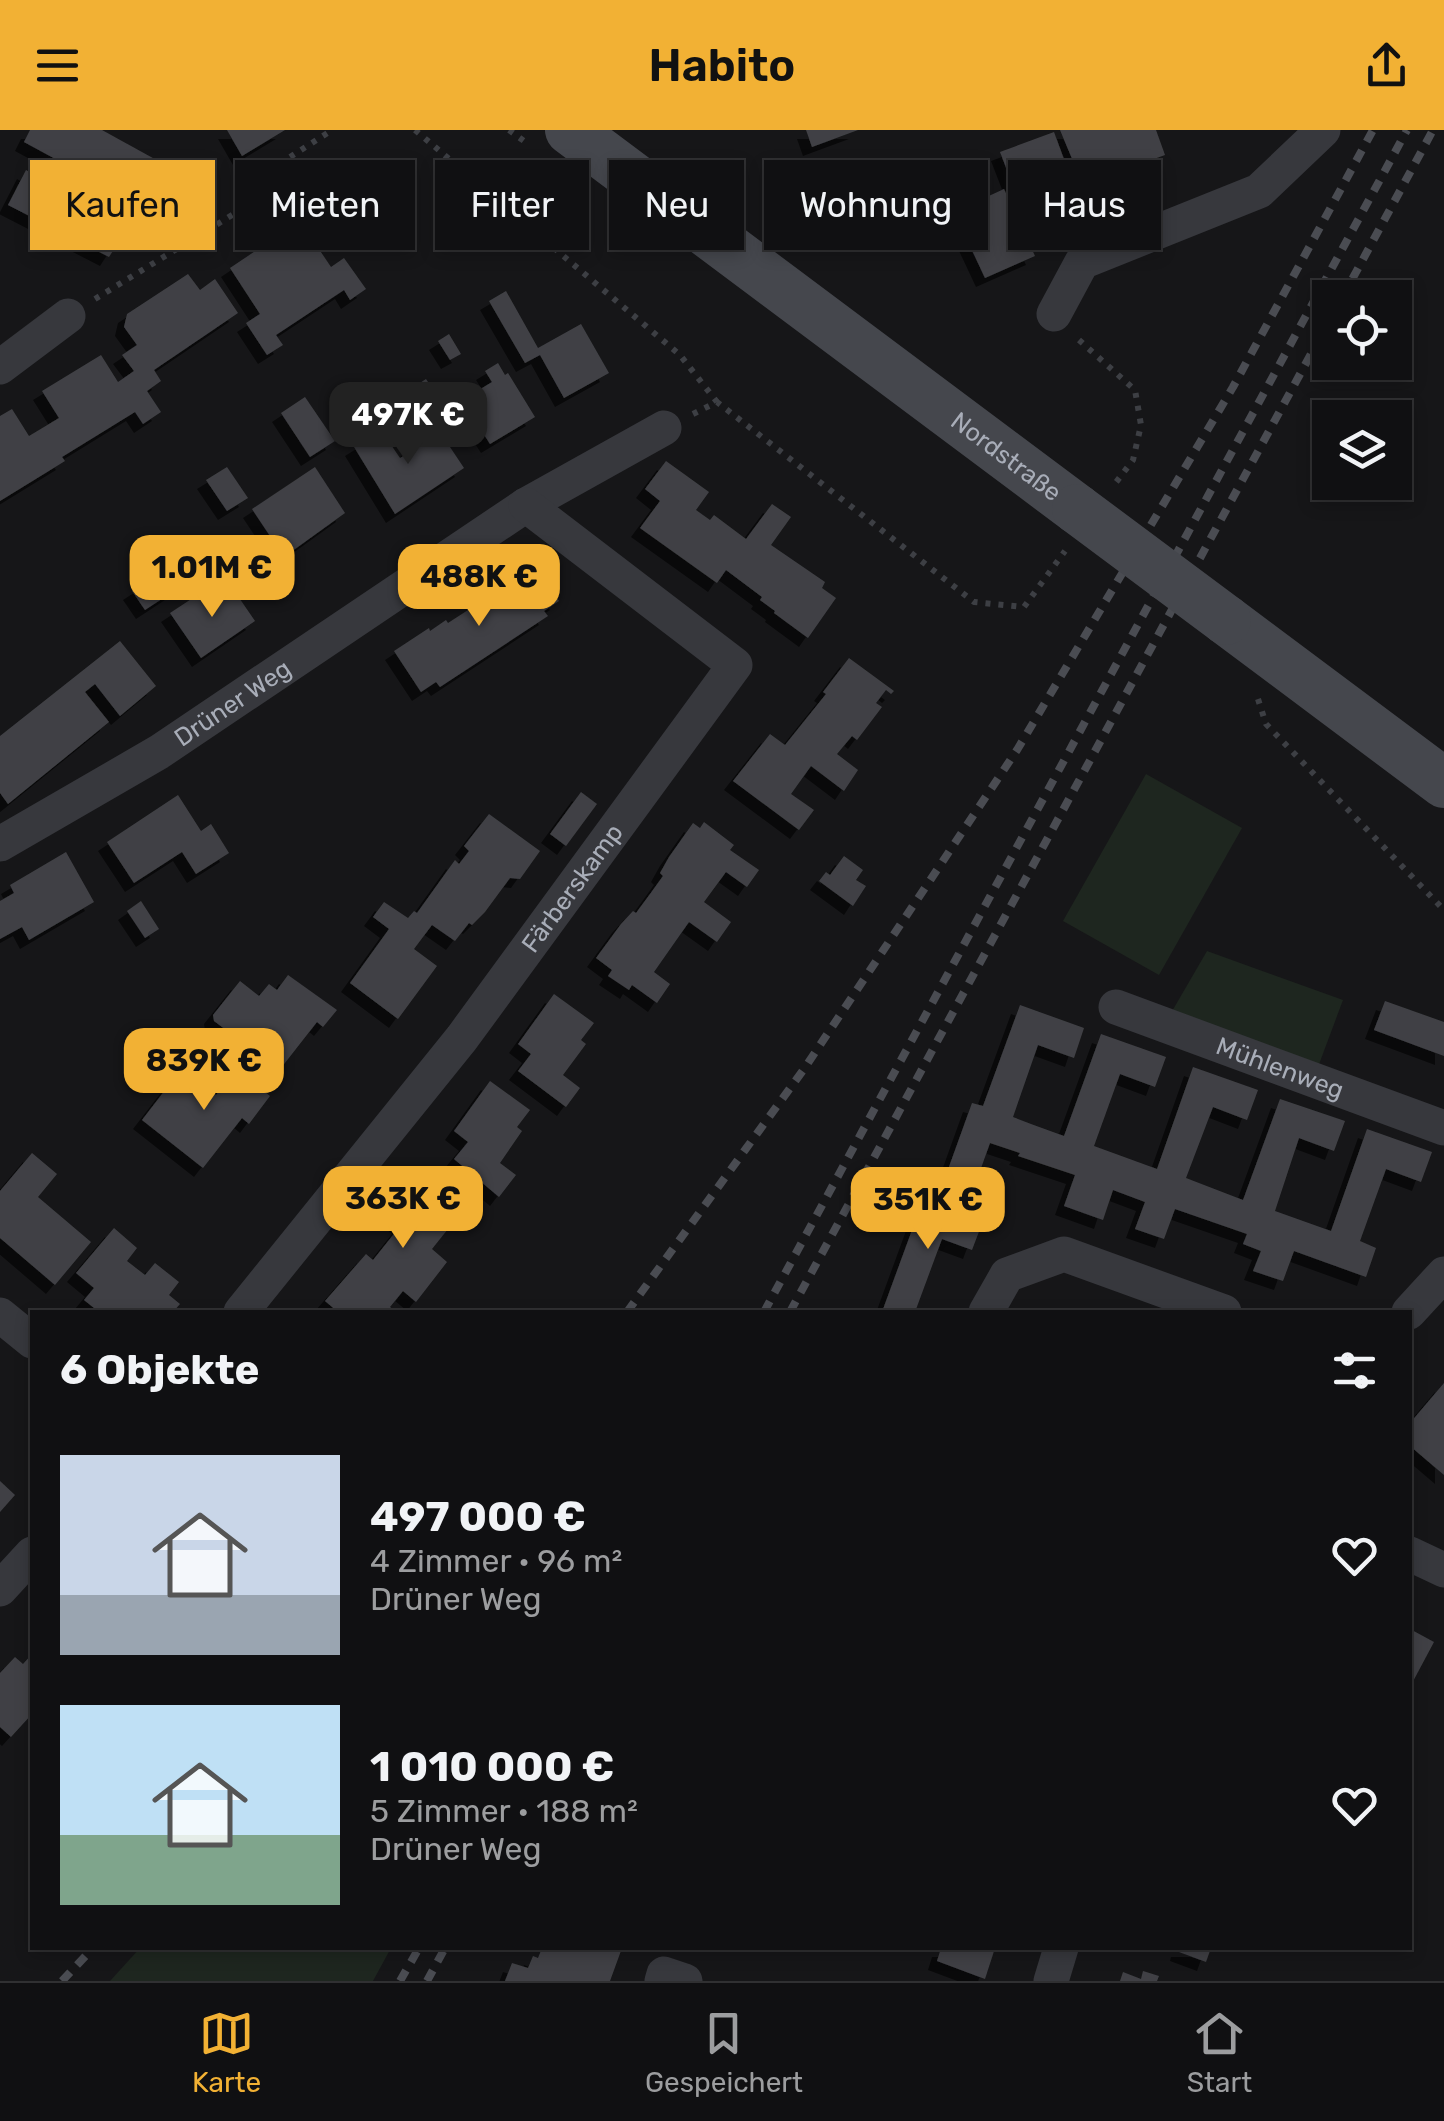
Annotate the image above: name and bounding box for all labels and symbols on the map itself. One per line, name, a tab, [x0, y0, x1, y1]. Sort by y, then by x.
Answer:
pin: 497K €	[327, 382, 489, 467]
street label: Nordstraße	[946, 406, 1067, 507]
pin: 1.01M €	[120, 535, 304, 620]
pin: 488K €	[398, 544, 560, 629]
street label: Drüner Weg	[169, 653, 296, 752]
street label: Färberskamp	[515, 818, 628, 958]
pin: 839K €	[123, 1028, 285, 1113]
street label: Mühlenweg	[1212, 1031, 1348, 1104]
pin: 363K €	[322, 1166, 484, 1251]
pin: 351K €	[847, 1167, 1009, 1252]

